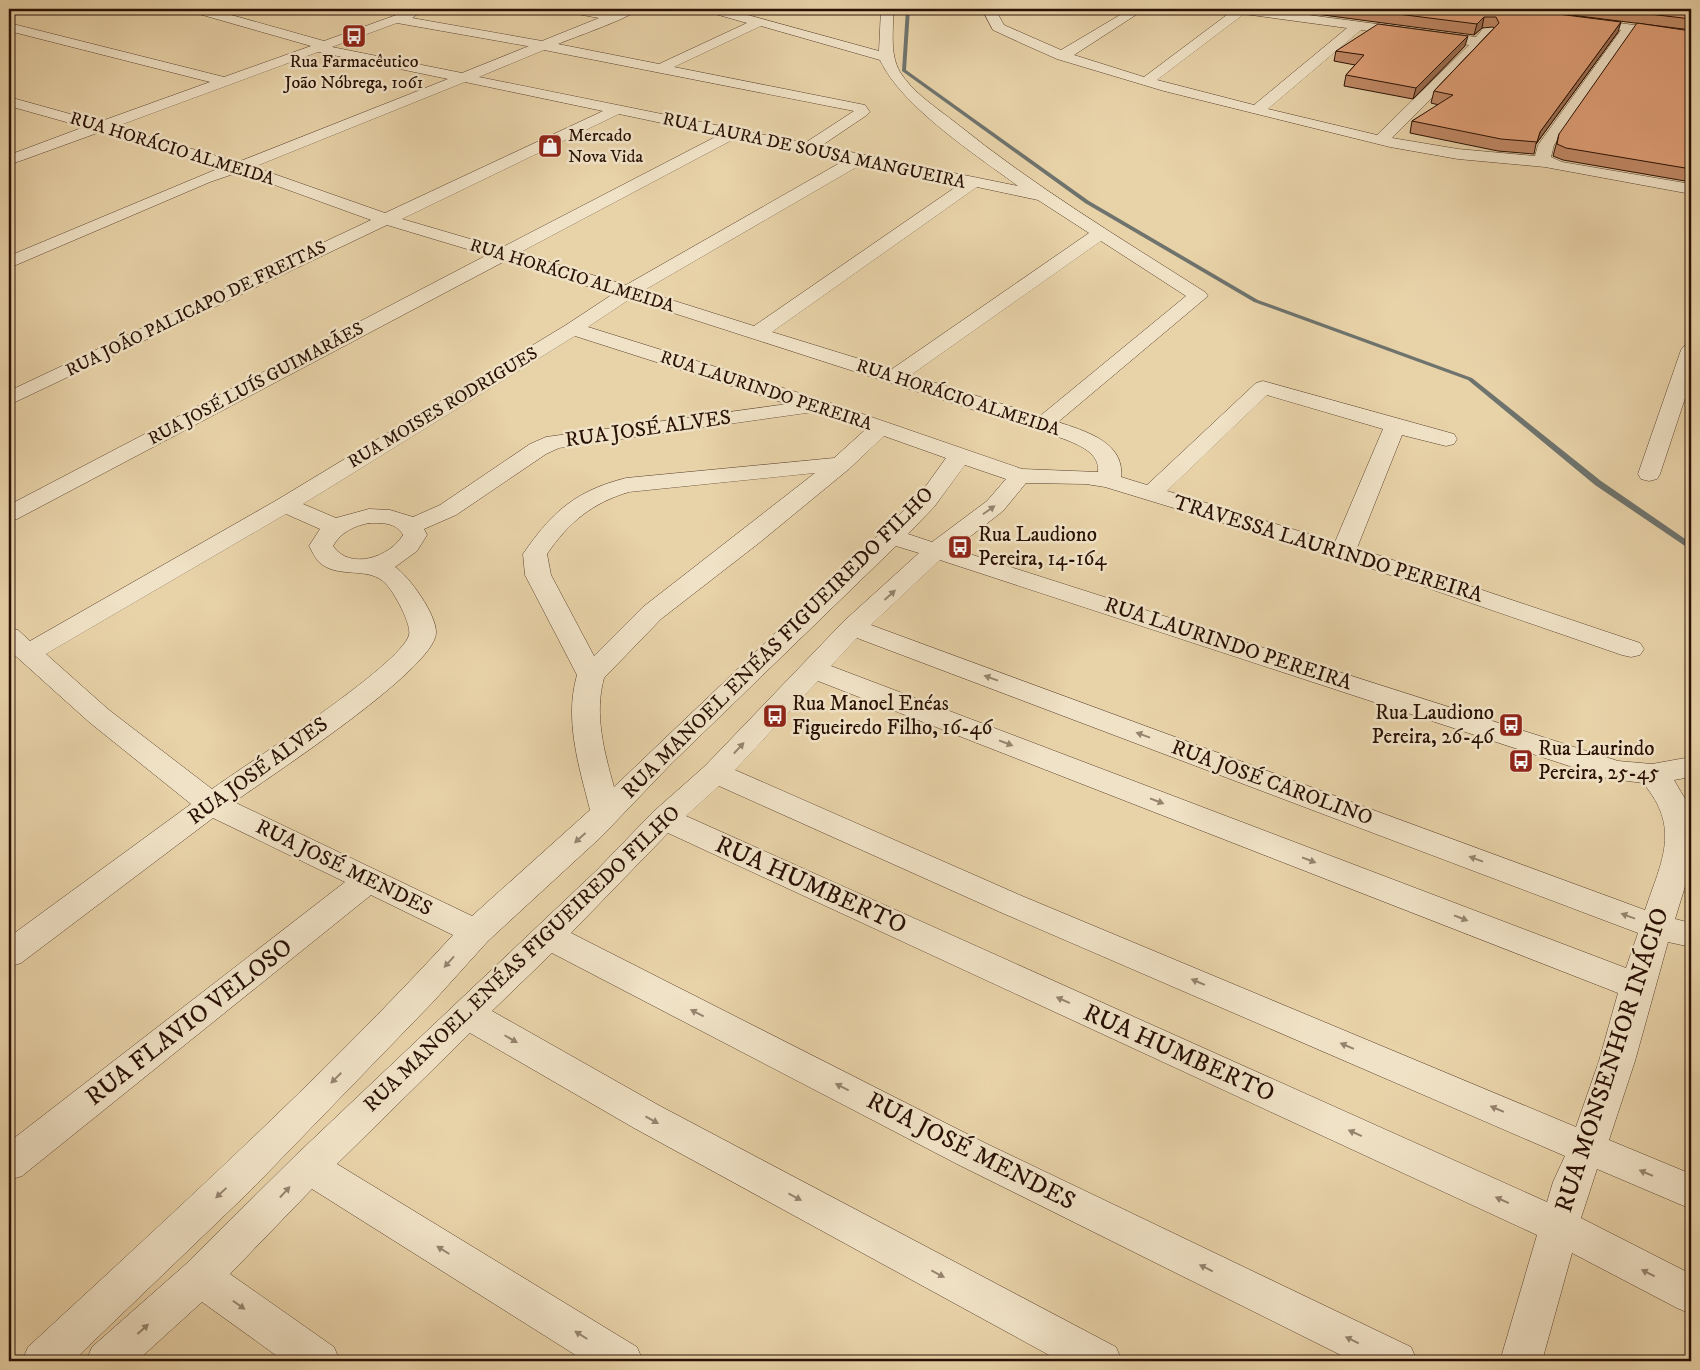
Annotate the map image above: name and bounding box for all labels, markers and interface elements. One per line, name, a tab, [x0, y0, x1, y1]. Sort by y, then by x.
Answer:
bus stop icon: Rua Farmacêutico João Nóbrega, 1061	[341, 23, 367, 49]
place label: Rua Farmacêutico João Nóbrega, 1061	[283, 51, 423, 94]
street label: RUA HORÁCIO ALMEIDA	[67, 106, 278, 191]
street label: RUA LAURA DE SOUSA MANGUEIRA	[660, 108, 968, 194]
place label: Mercado Nova Vida	[568, 125, 643, 168]
shop icon: Mercado Nova Vida	[537, 133, 563, 159]
street label: RUA HORÁCIO ALMEIDA	[467, 233, 678, 318]
street label: RUA JOÃO PALICAPO DE FREITAS	[62, 235, 330, 382]
street label: RUA JOSÉ LUÍS GUIMARÃES	[144, 317, 368, 450]
street label: RUA MOISES RODRIGUES	[344, 343, 542, 473]
street label: RUA LAURINDO PEREIRA	[657, 346, 875, 436]
street label: RUA HORÁCIO ALMEIDA	[853, 354, 1063, 442]
street label: RUA JOSÉ ALVES	[563, 404, 733, 453]
street label: RUA MANOEL ENÉAS FIGUEIREDO FILHO	[616, 481, 939, 804]
street label: TRAVESSA LAURINDO PEREIRA	[1170, 489, 1486, 609]
one-way arrow	[982, 505, 996, 515]
place label: Rua Laudiono Pereira, 14-164	[978, 522, 1107, 572]
bus stop icon: Rua Laudiono Pereira, 14-164	[947, 534, 973, 560]
one-way arrow	[883, 589, 896, 600]
street label: RUA LAURINDO PEREIRA	[1101, 592, 1356, 697]
one-way arrow	[983, 674, 998, 682]
place label: Rua Manoel Enéas Figueiredo Filho, 16-46	[792, 691, 994, 741]
place label: Rua Laudiono Pereira, 26-46	[1372, 700, 1495, 750]
bus stop icon: Rua Manoel Enéas Figueiredo Filho, 16-46	[762, 703, 788, 729]
street label: RUA JOSÉ ALVES	[182, 711, 333, 831]
bus stop icon: Rua Laudiono Pereira, 26-46	[1498, 712, 1524, 738]
one-way arrow	[1135, 731, 1150, 739]
street label: RUA JOSÉ CAROLINO	[1168, 734, 1376, 831]
place label: Rua Laurindo Pereira, 25-45	[1538, 736, 1659, 786]
one-way arrow	[998, 740, 1013, 747]
one-way arrow	[733, 742, 745, 754]
bus stop icon: Rua Laurindo Pereira, 25-45	[1508, 748, 1534, 774]
one-way arrow	[1150, 797, 1165, 805]
street label: RUA MANOEL ENÉAS FIGUEIREDO FILHO	[357, 799, 686, 1118]
street label: RUA JOSÉ MENDES	[251, 813, 437, 922]
street label: RUA HUMBERTO	[711, 829, 911, 941]
one-way arrow	[574, 832, 586, 844]
one-way arrow	[1468, 855, 1483, 862]
one-way arrow	[1302, 856, 1316, 864]
street label: RUA MONSENHOR INÁCIO	[1548, 904, 1676, 1216]
one-way arrow	[1620, 912, 1635, 920]
one-way arrow	[1453, 915, 1468, 922]
street label: RUA FLAVIO VELOSO	[79, 932, 299, 1112]
one-way arrow	[443, 956, 455, 968]
one-way arrow	[1191, 978, 1205, 986]
one-way arrow	[1056, 996, 1070, 1004]
street label: RUA HUMBERTO	[1079, 997, 1279, 1109]
one-way arrow	[690, 1009, 704, 1017]
one-way arrow	[504, 1035, 519, 1043]
one-way arrow	[1340, 1041, 1354, 1049]
one-way arrow	[330, 1072, 342, 1084]
one-way arrow	[834, 1083, 849, 1091]
street label: RUA JOSÉ MENDES	[861, 1085, 1081, 1217]
one-way arrow	[1490, 1104, 1504, 1112]
one-way arrow	[645, 1116, 659, 1124]
one-way arrow	[1347, 1129, 1362, 1137]
one-way arrow	[1639, 1168, 1654, 1176]
one-way arrow	[279, 1186, 291, 1198]
one-way arrow	[215, 1187, 227, 1199]
one-way arrow	[788, 1193, 803, 1201]
one-way arrow	[1495, 1196, 1509, 1204]
one-way arrow	[436, 1245, 449, 1254]
one-way arrow	[1199, 1264, 1214, 1272]
one-way arrow	[1641, 1269, 1655, 1277]
one-way arrow	[931, 1270, 946, 1278]
one-way arrow	[233, 1300, 246, 1310]
one-way arrow	[136, 1323, 149, 1334]
one-way arrow	[574, 1331, 587, 1340]
one-way arrow	[1345, 1336, 1359, 1344]

